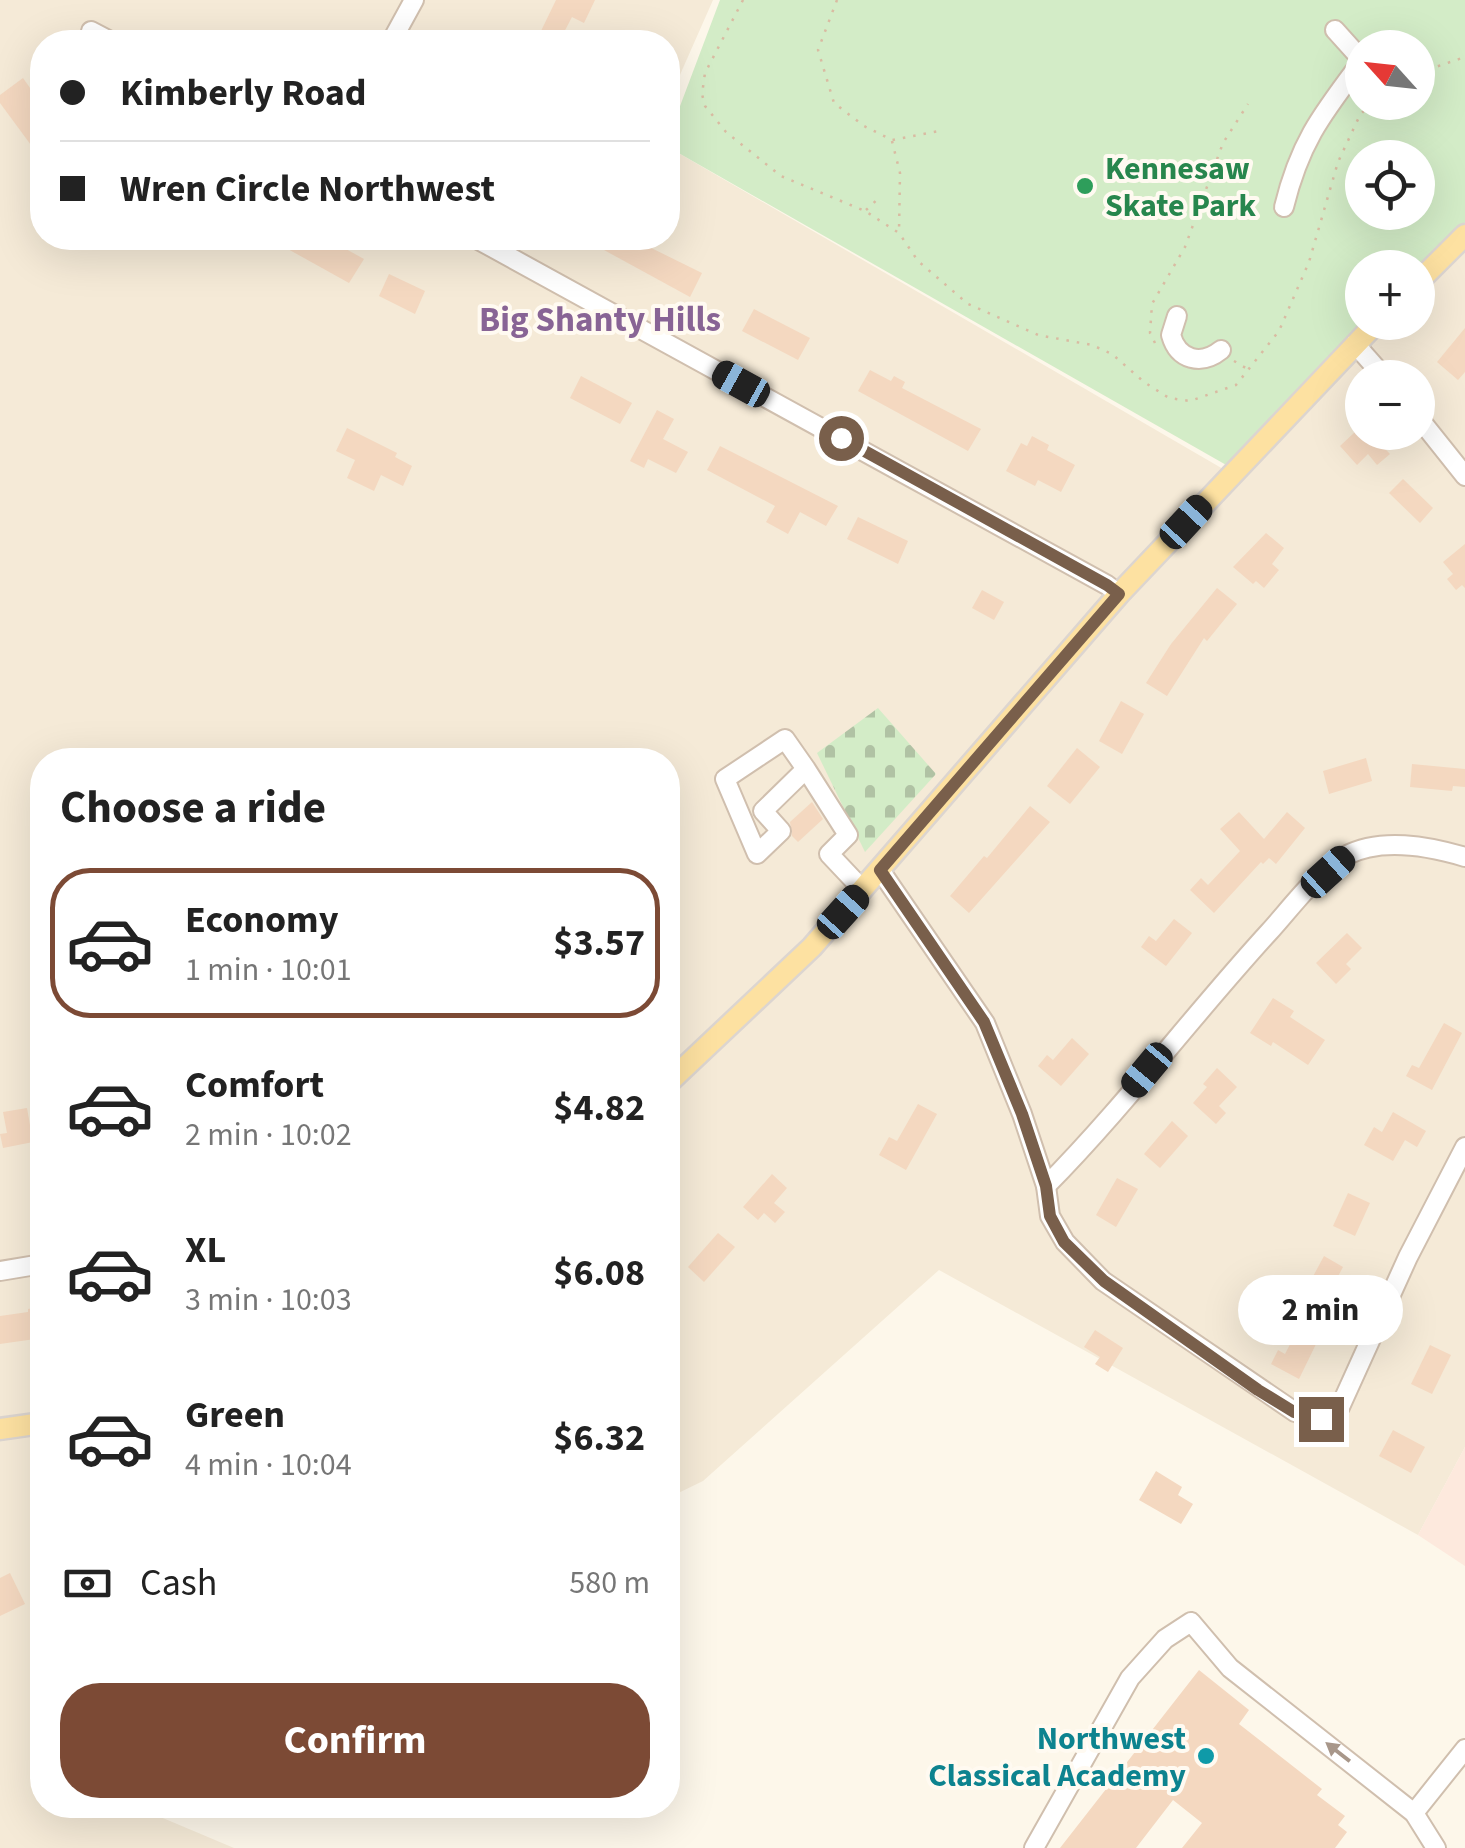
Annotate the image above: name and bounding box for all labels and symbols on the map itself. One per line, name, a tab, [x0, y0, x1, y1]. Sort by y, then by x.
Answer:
north arrow	[1345, 30, 1435, 120]
place label: Kennesaw Skate Park	[1105, 146, 1257, 229]
marker: Kennesaw Skate Park	[1074, 175, 1096, 197]
district label: Big Shanty Hills	[479, 295, 721, 345]
car	[707, 356, 775, 412]
route start	[819, 416, 864, 461]
car	[1155, 490, 1217, 554]
car	[1296, 841, 1360, 903]
car	[812, 880, 874, 944]
car	[1116, 1037, 1178, 1103]
callout: 2 min	[1238, 1274, 1404, 1344]
route end	[1299, 1397, 1344, 1442]
place label: Northwest Classical Academy	[928, 1716, 1186, 1799]
one-way arrow	[1325, 1743, 1351, 1763]
marker: Northwest Classical Academy	[1195, 1745, 1217, 1767]

